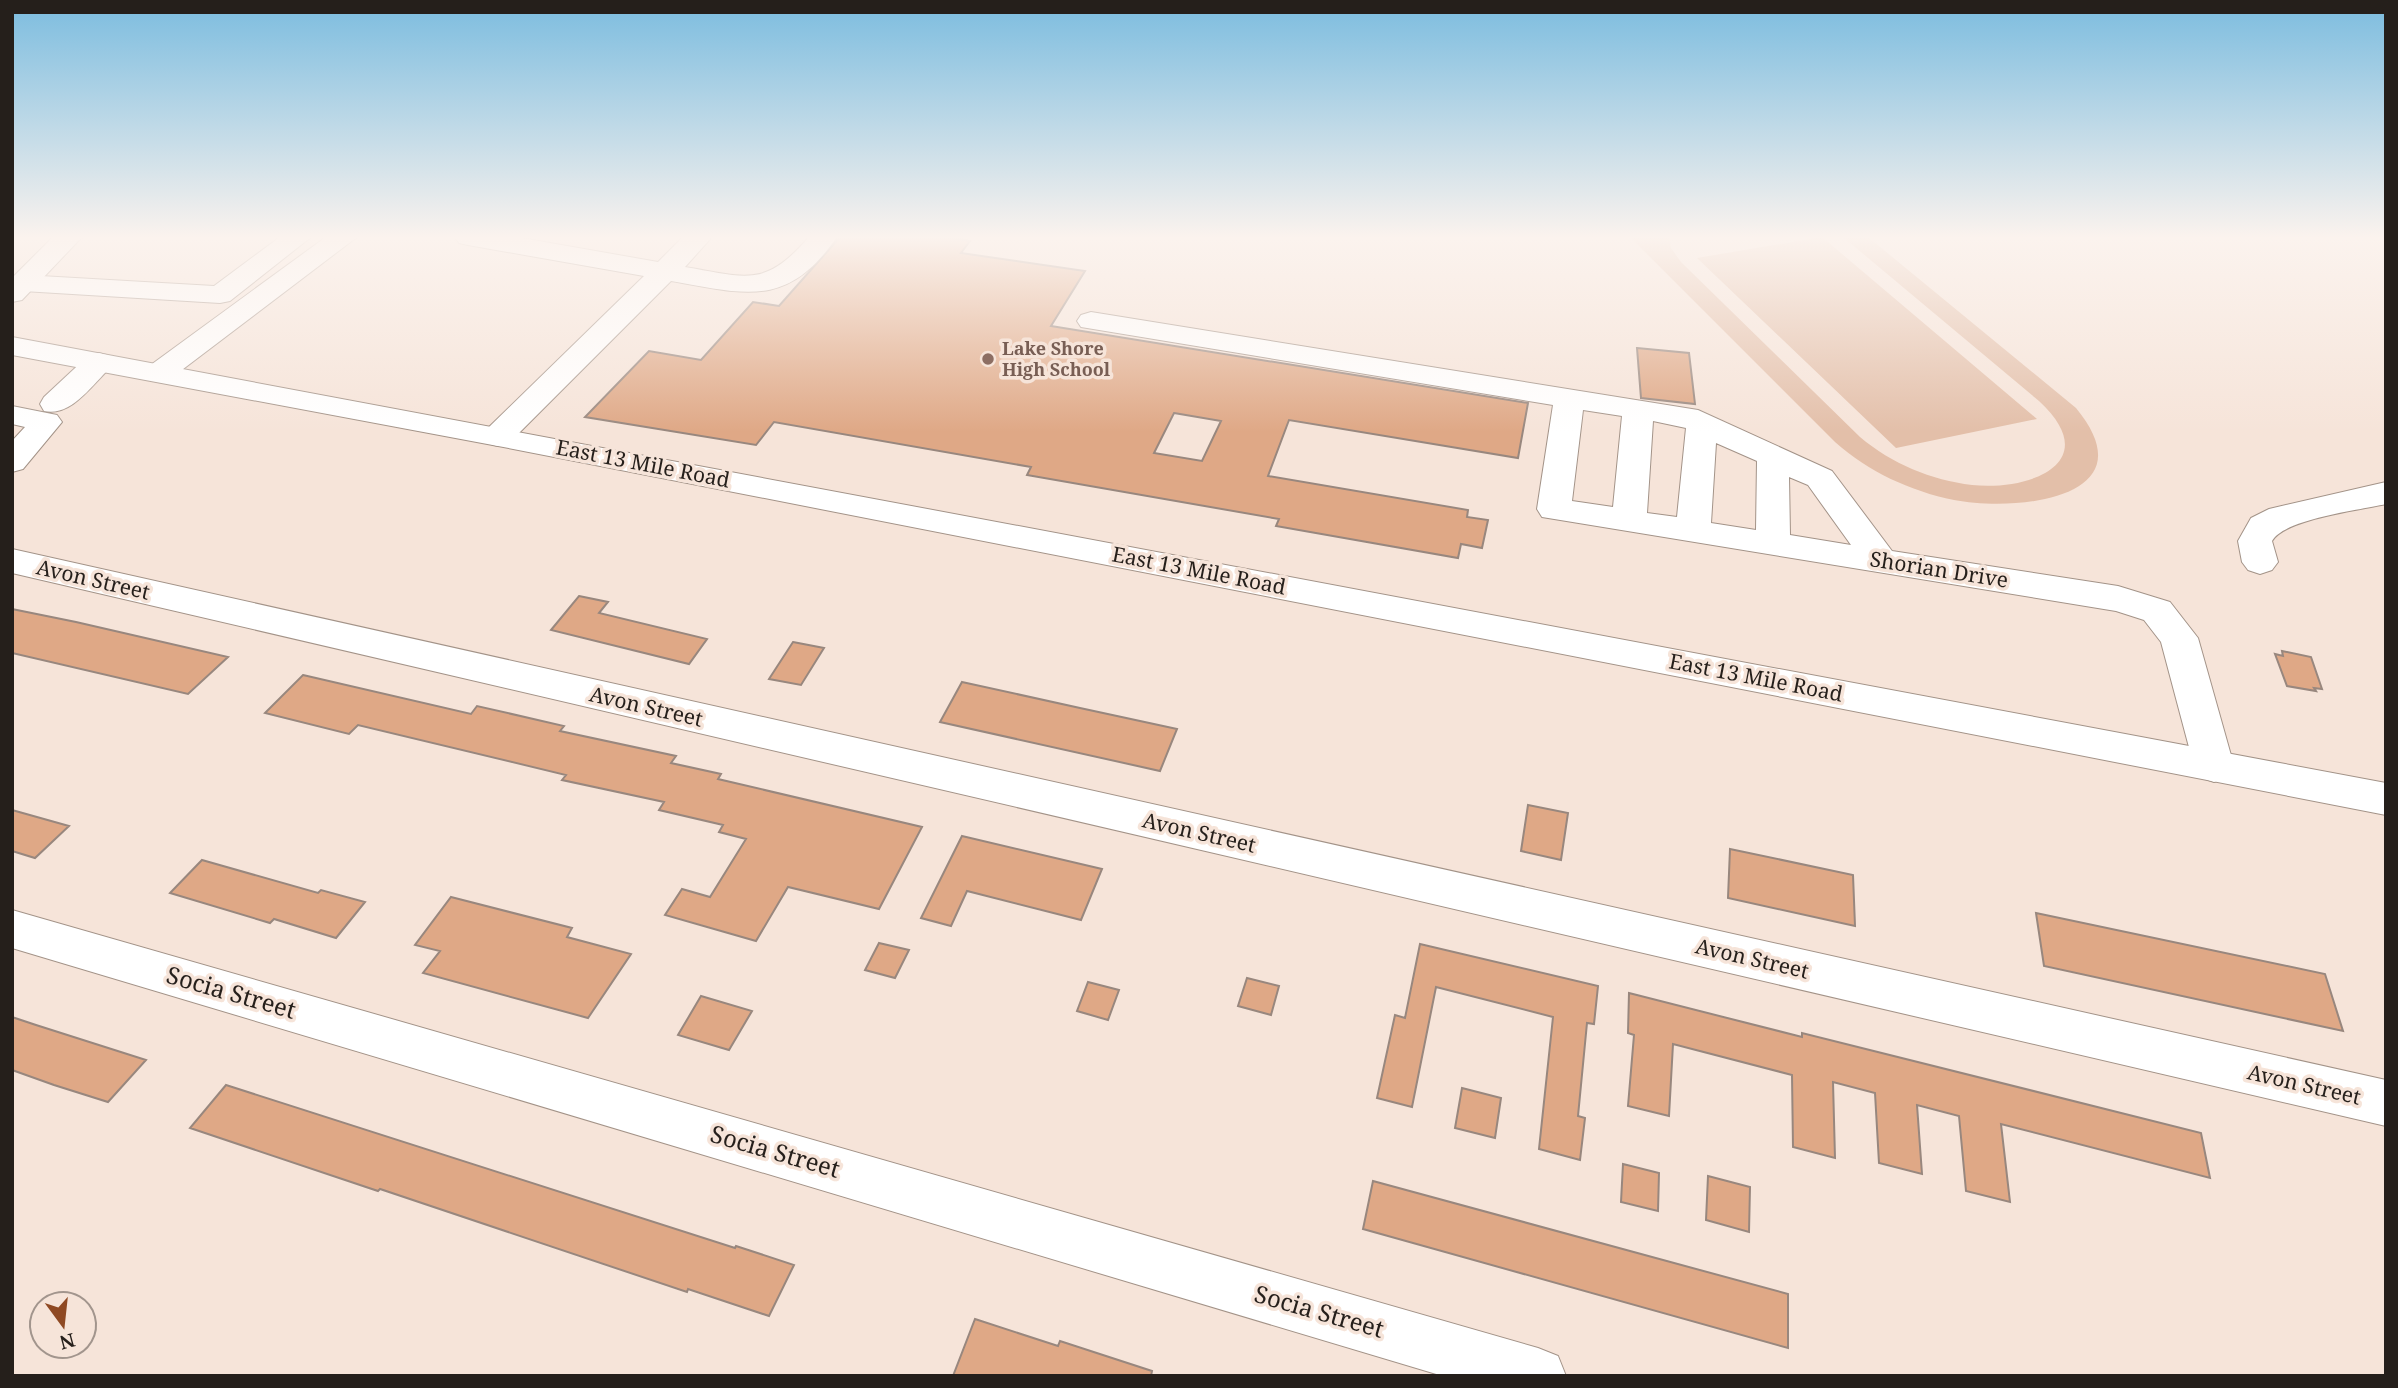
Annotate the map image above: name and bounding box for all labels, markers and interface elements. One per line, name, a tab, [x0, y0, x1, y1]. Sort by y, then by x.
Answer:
place label: Lake Shore High School	[1002, 336, 1111, 381]
marker: Lake Shore High School	[980, 351, 996, 367]
street label: East 13 Mile Road	[554, 432, 733, 494]
street label: East 13 Mile Road	[1110, 539, 1289, 601]
street label: Shorian Drive	[1868, 544, 2010, 594]
street label: Avon Street	[34, 552, 153, 606]
street label: East 13 Mile Road	[1667, 646, 1846, 708]
street label: Avon Street	[587, 679, 706, 733]
street label: Avon Street	[1140, 805, 1259, 859]
street label: Avon Street	[1693, 931, 1812, 985]
street label: Socia Street	[163, 957, 300, 1026]
street label: Avon Street	[2245, 1057, 2364, 1111]
street label: Socia Street	[707, 1116, 844, 1185]
street label: Socia Street	[1251, 1276, 1388, 1345]
north arrow	[28, 1290, 98, 1360]
text: N	[57, 1327, 78, 1356]

